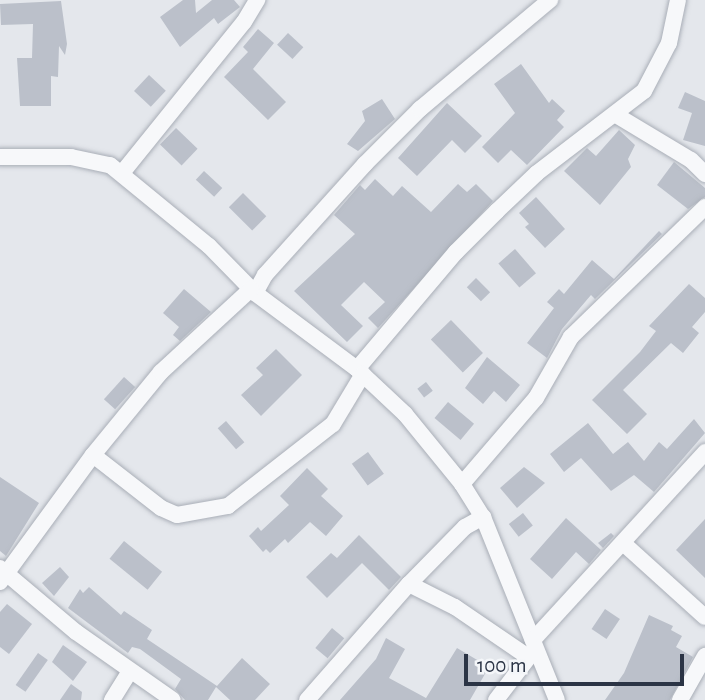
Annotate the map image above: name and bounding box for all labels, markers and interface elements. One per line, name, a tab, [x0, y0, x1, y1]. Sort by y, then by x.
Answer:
scale bar	[467, 640, 688, 684]
text: 100 m	[477, 655, 527, 676]

